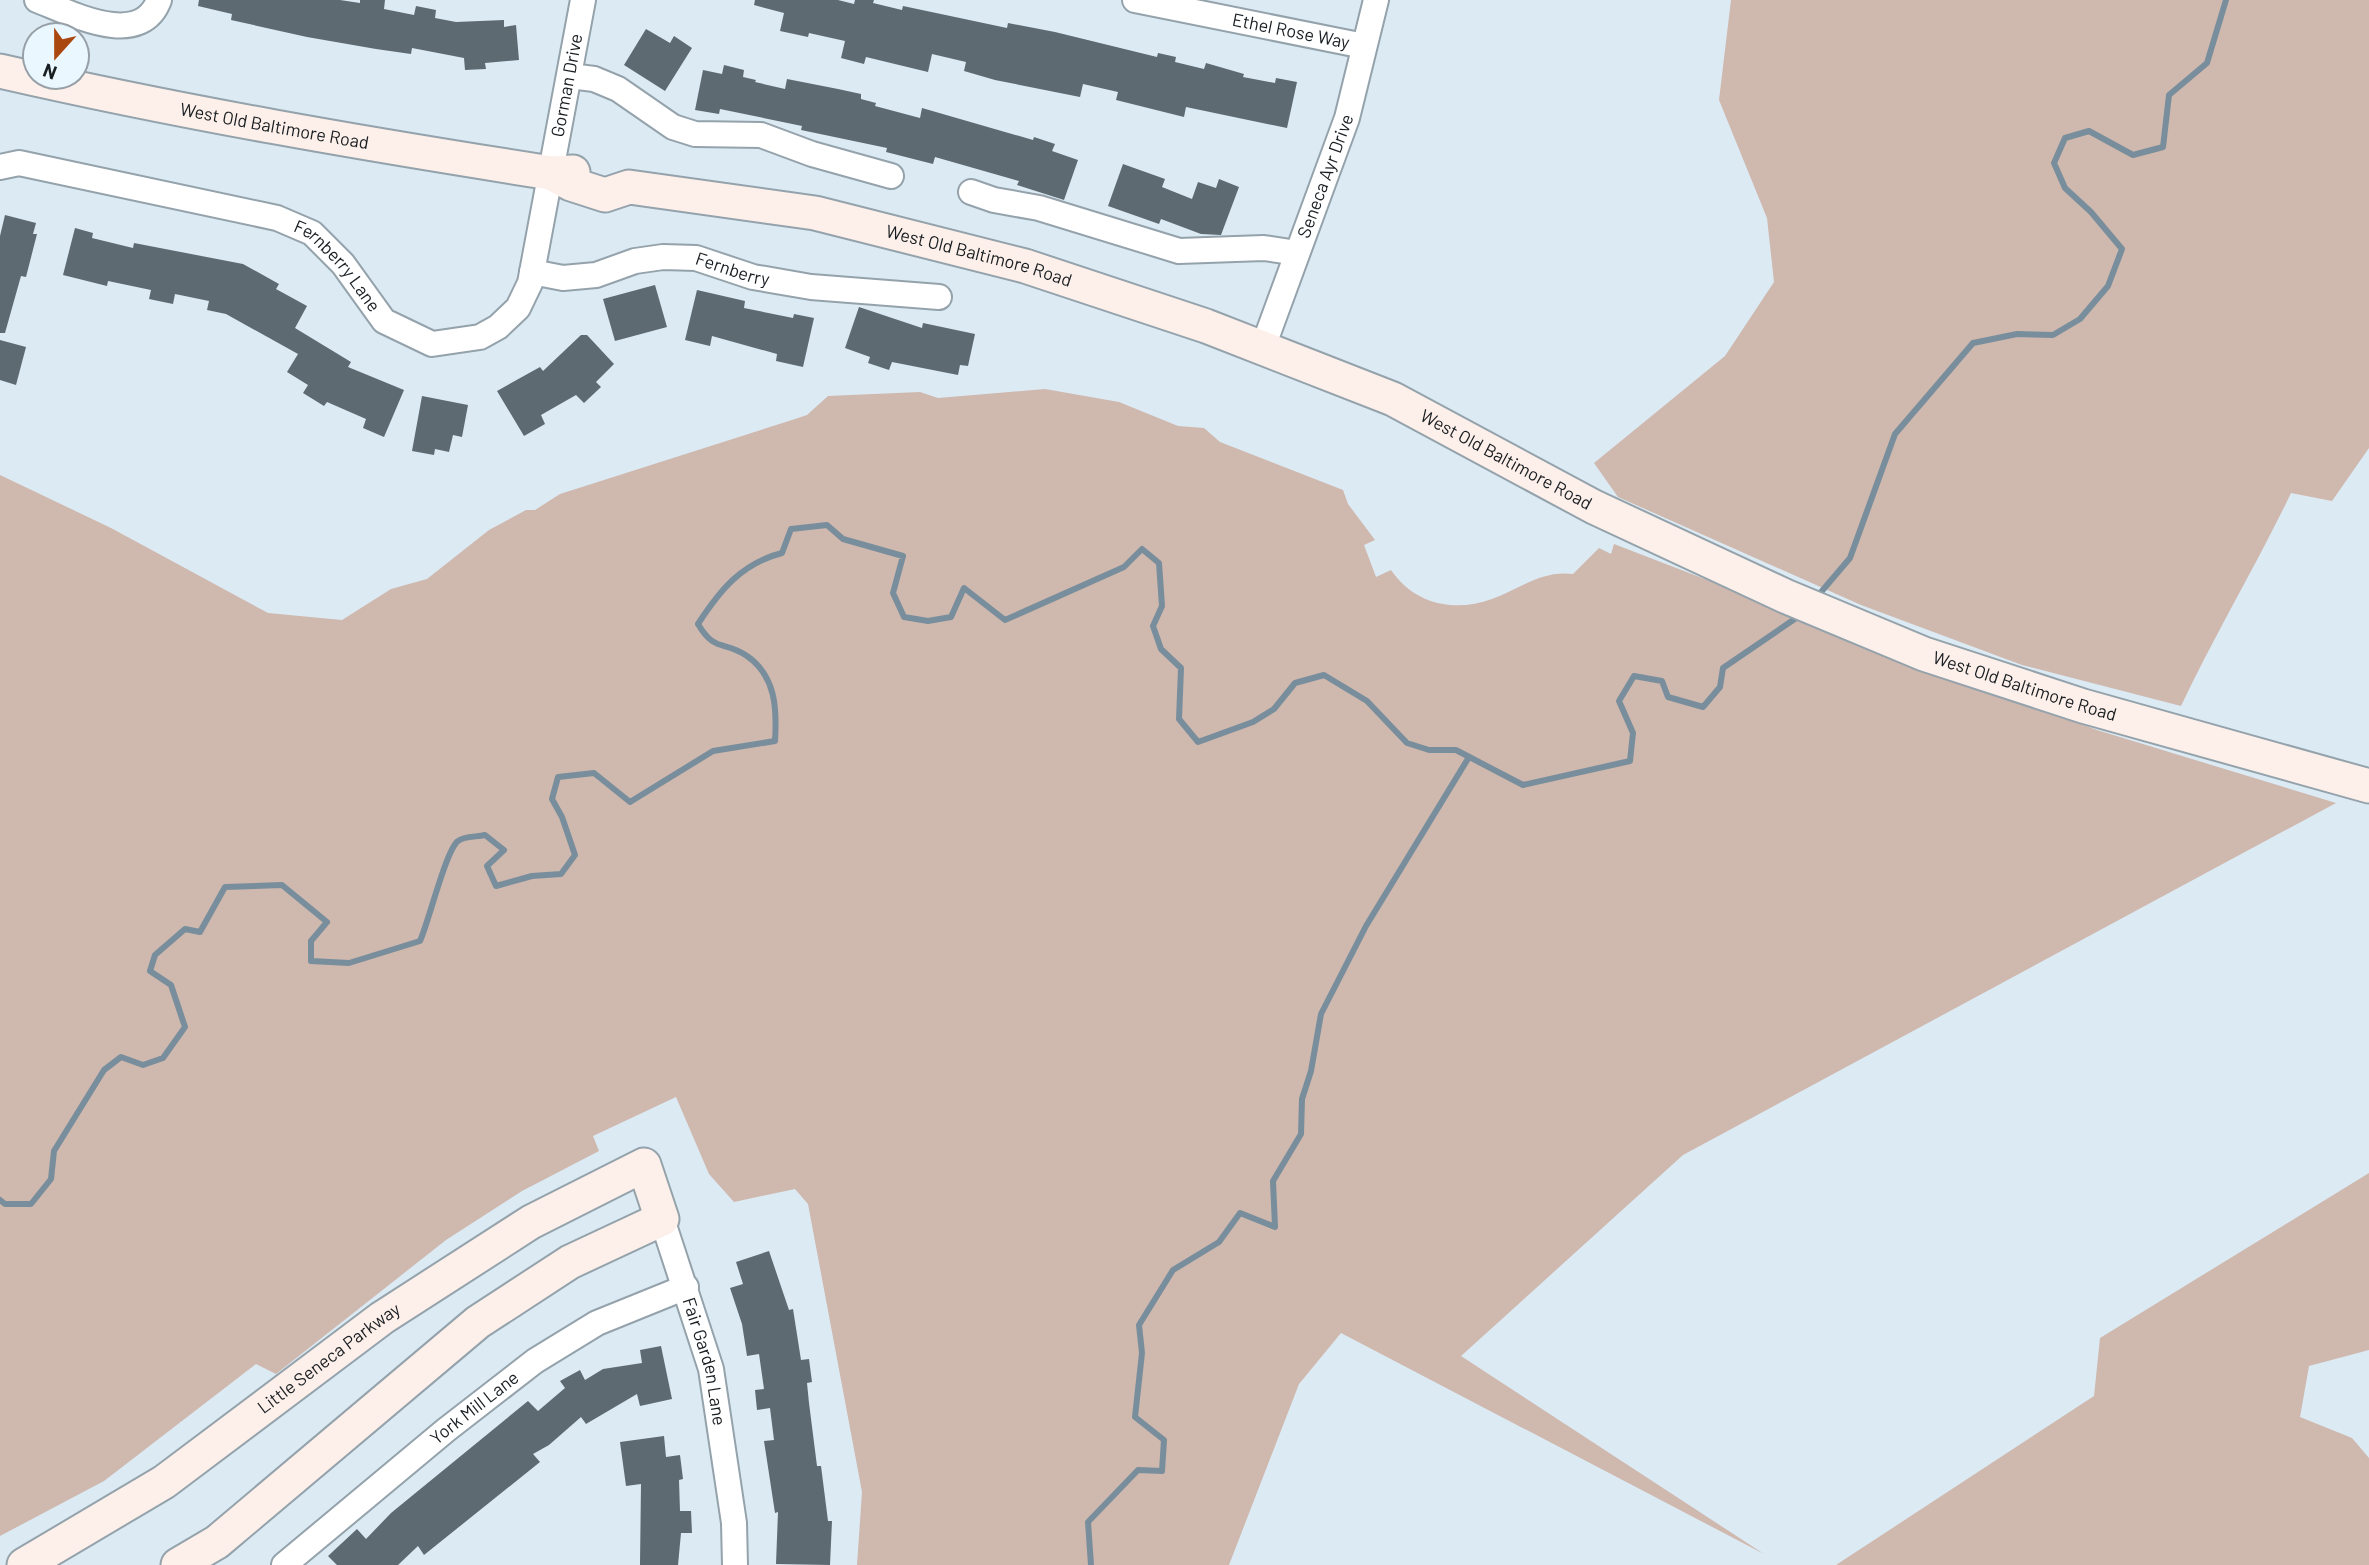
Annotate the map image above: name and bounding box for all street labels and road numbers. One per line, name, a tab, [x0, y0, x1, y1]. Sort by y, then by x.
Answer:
street label: Ethel Rose Way	[1230, 8, 1352, 53]
street label: Gorman Drive	[546, 32, 586, 139]
street label: West Old Baltimore Road	[178, 97, 371, 153]
street label: Seneca Ayr Drive	[1292, 111, 1358, 241]
street label: Fernberry Lane	[291, 215, 386, 316]
street label: West Old Baltimore Road	[884, 219, 1075, 291]
street label: Fernberry	[693, 247, 772, 290]
street label: West Old Baltimore Road	[1417, 404, 1596, 514]
street label: West Old Baltimore Road	[1930, 646, 2119, 725]
street label: Fair Garden Lane	[678, 1294, 731, 1427]
street label: Little Seneca Parkway	[253, 1297, 404, 1418]
street label: York Mill Lane	[425, 1366, 523, 1449]

